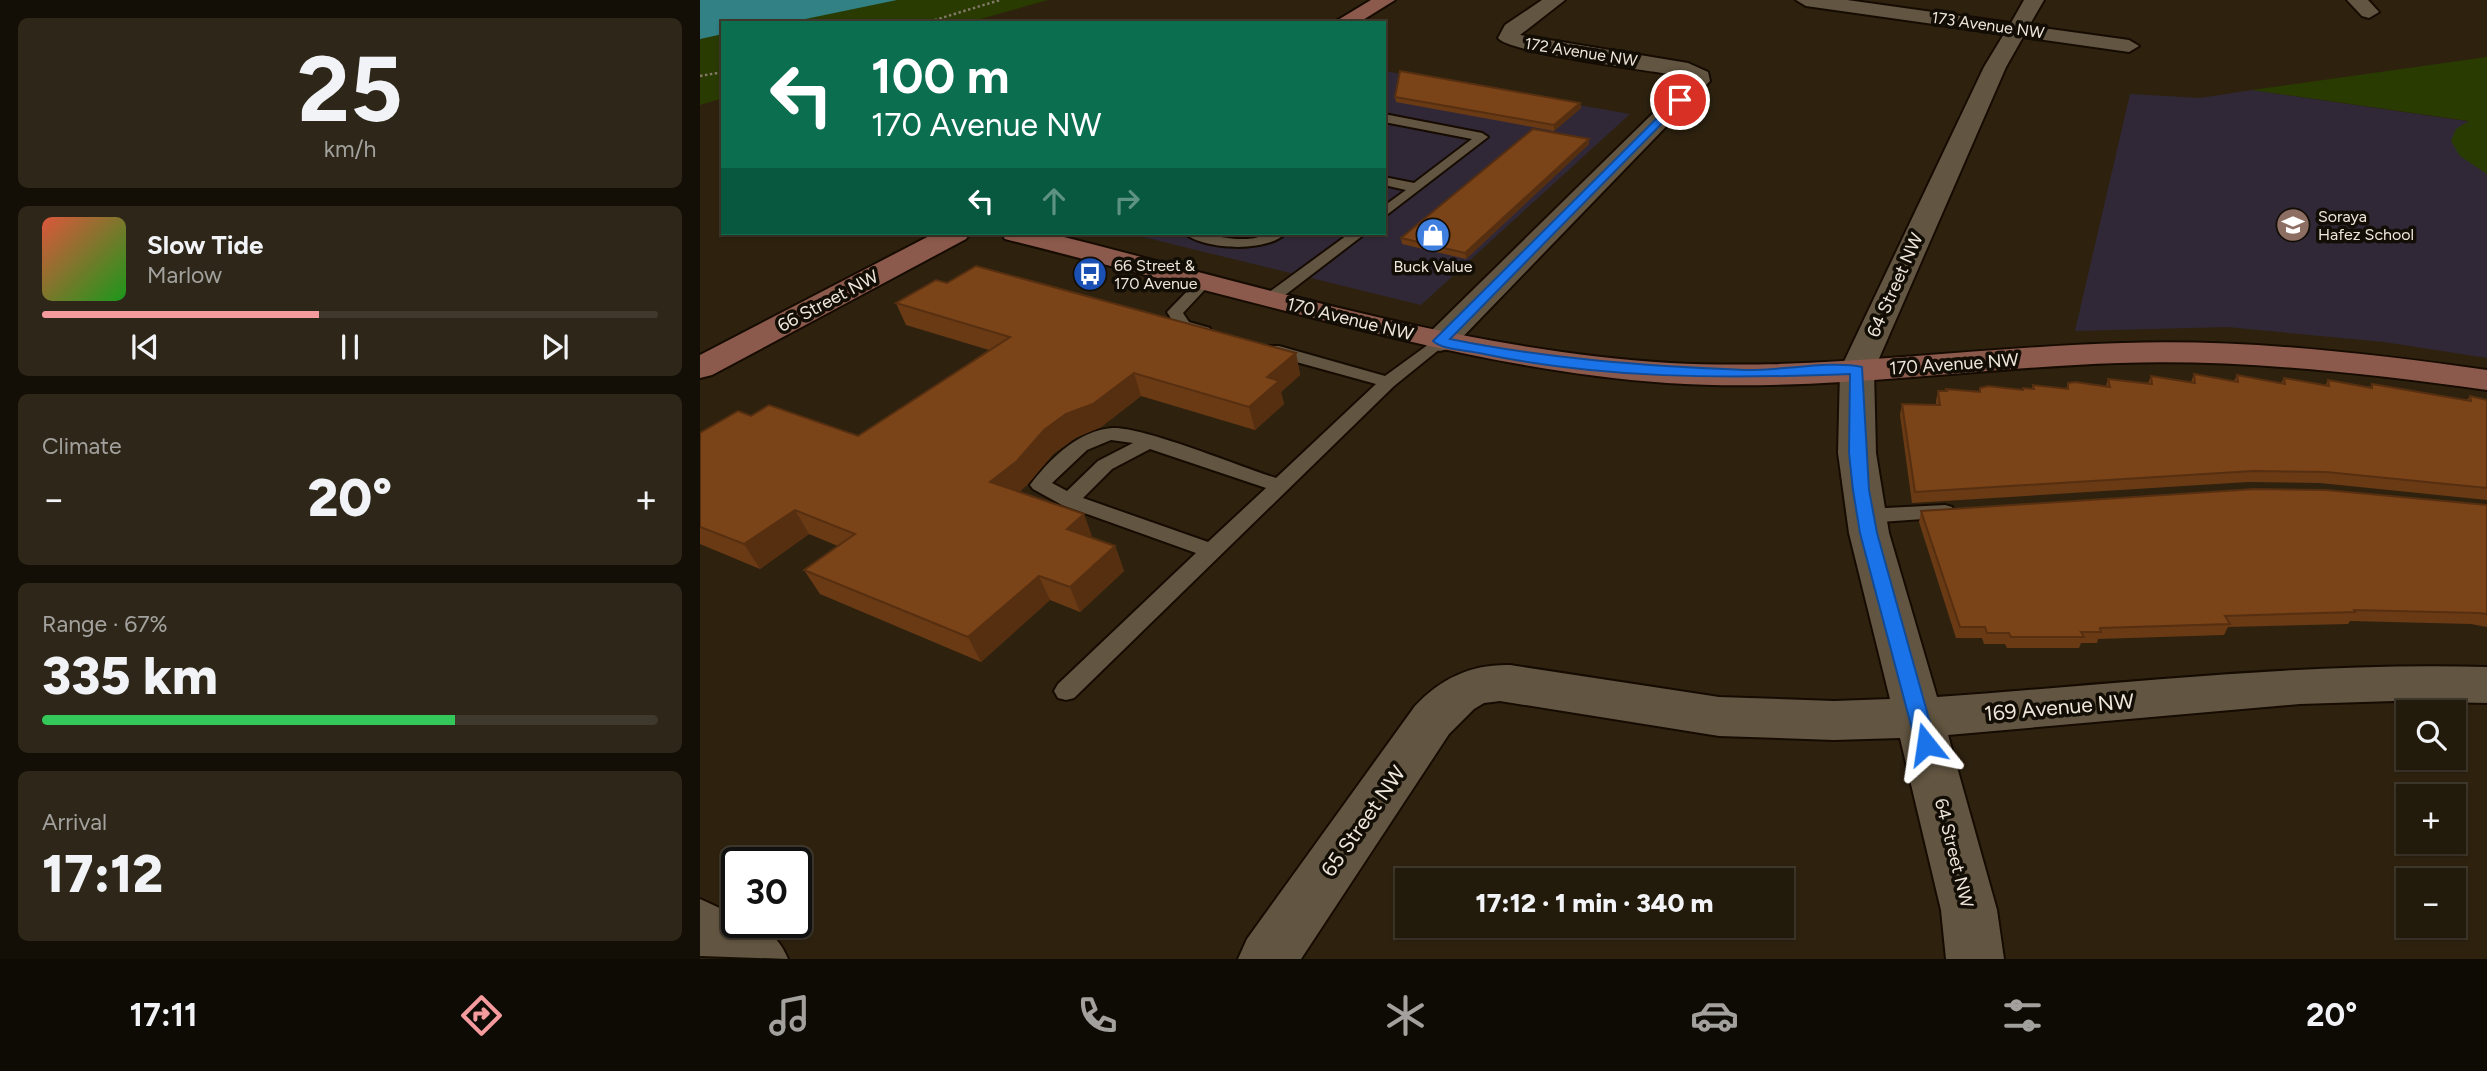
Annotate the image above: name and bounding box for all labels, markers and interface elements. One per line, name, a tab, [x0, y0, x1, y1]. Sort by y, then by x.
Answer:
street label: 173 Avenue NW	[1930, 8, 2046, 42]
street label: 172 Avenue NW	[1523, 34, 1639, 70]
text: 25	[297, 35, 403, 144]
text: 100 m	[871, 46, 1010, 105]
icon: left	[756, 49, 847, 140]
pin	[1650, 70, 1710, 130]
icon: arrive	[1661, 81, 1699, 119]
text: 170 Avenue NW	[871, 106, 1101, 144]
text: km/h	[324, 135, 376, 163]
icon: left	[962, 182, 1000, 220]
icon: ahead	[1035, 182, 1073, 220]
icon: right	[1108, 182, 1146, 220]
school or university icon: Soraya Hafez School	[2274, 206, 2312, 244]
place label: Soraya Hafez School	[2318, 207, 2414, 244]
shop icon: Buck Value	[1414, 216, 1452, 254]
text: Slow Tide	[147, 229, 263, 261]
street label: 64 Street NW	[1862, 229, 1928, 341]
bus stop icon: 66 Street & 170 Avenue	[1071, 255, 1109, 293]
place label: 66 Street & 170 Avenue	[1114, 256, 1198, 293]
place label: Buck Value	[1394, 257, 1473, 276]
text: Marlow	[147, 261, 222, 289]
street label: 66 Street NW	[774, 265, 883, 337]
street label: 170 Avenue NW	[1284, 293, 1416, 346]
icon: previous	[126, 328, 164, 366]
icon: pause	[331, 328, 369, 366]
icon: next	[536, 328, 574, 366]
street label: 170 Avenue NW	[1889, 348, 2020, 379]
text: Climate	[42, 432, 121, 460]
text: 20°	[308, 467, 392, 529]
text: −	[42, 476, 66, 522]
text: +	[634, 476, 658, 522]
text: Range · 67%	[42, 610, 168, 638]
text: 335 km	[42, 645, 218, 707]
street label: 169 Avenue NW	[1983, 688, 2135, 726]
map controls	[2396, 700, 2466, 938]
button: search	[2396, 700, 2466, 770]
position arrow	[1889, 707, 1963, 781]
street label: 65 Street NW	[1316, 761, 1410, 881]
button: +	[2396, 784, 2466, 854]
street label: 64 Street NW	[1930, 796, 1978, 911]
text: Arrival	[42, 808, 107, 836]
text: 17:12	[42, 843, 163, 905]
speed limit sign: 30	[721, 847, 812, 938]
button: −	[2396, 868, 2466, 938]
text: 17:12 · 1 min · 340 m	[1476, 887, 1713, 919]
icon: directions	[457, 991, 506, 1040]
icon: music	[765, 991, 814, 1040]
icon: phone	[1073, 991, 1122, 1040]
icon: climate	[1381, 991, 1430, 1040]
icon: car	[1690, 991, 1739, 1040]
icon: filters	[1998, 991, 2047, 1040]
text: 17:11	[130, 996, 198, 1034]
text: 20°	[2306, 996, 2357, 1034]

